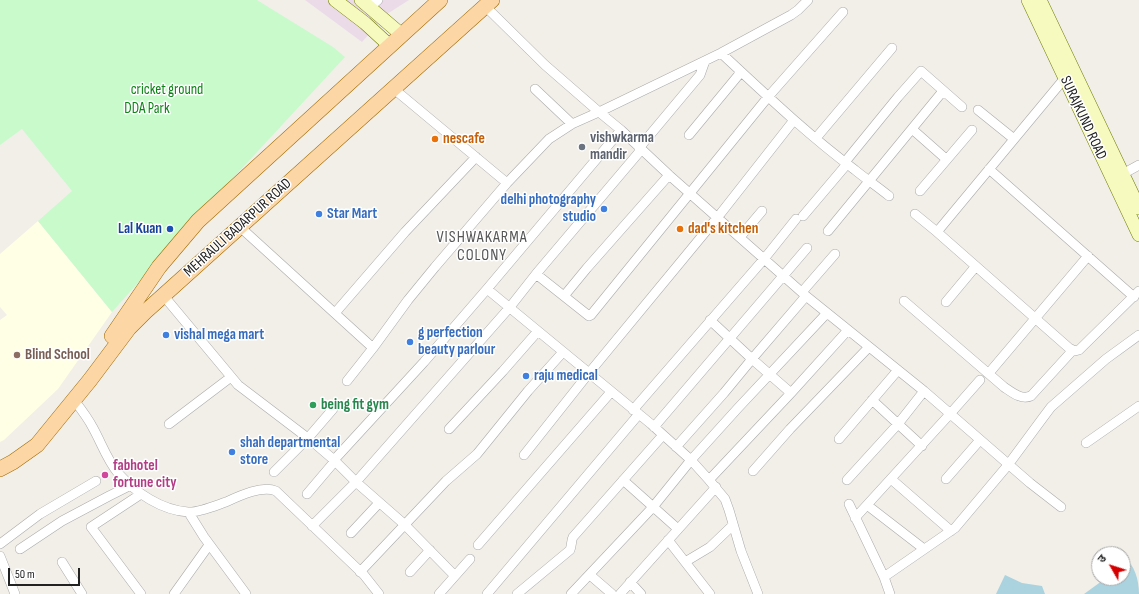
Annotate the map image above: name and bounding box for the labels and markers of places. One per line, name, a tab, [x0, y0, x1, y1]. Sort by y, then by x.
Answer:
place label: vishwkarma mandir	[590, 129, 654, 164]
place label: nescafe	[443, 130, 485, 148]
marker: nescafe	[430, 134, 440, 144]
marker: vishwkarma mandir	[577, 142, 587, 152]
place label: delhi photography studio	[501, 191, 596, 226]
marker: delhi photography studio	[599, 204, 609, 214]
place label: Star Mart	[327, 205, 377, 223]
marker: Star Mart	[314, 209, 324, 219]
place label: Lal Kuan	[118, 220, 162, 238]
place label: dad's kitchen	[688, 220, 758, 238]
marker: Lal Kuan	[165, 224, 175, 234]
marker: dad's kitchen	[675, 224, 685, 234]
place label: g perfection beauty parlour	[418, 324, 495, 359]
place label: vishal mega mart	[174, 326, 264, 344]
marker: vishal mega mart	[161, 330, 171, 340]
marker: g perfection beauty parlour	[405, 337, 415, 347]
place label: Blind School	[25, 346, 90, 364]
marker: Blind School	[12, 350, 22, 360]
place label: raju medical	[534, 367, 598, 385]
marker: raju medical	[521, 371, 531, 381]
place label: being fit gym	[321, 396, 389, 414]
marker: being fit gym	[308, 400, 318, 410]
place label: shah departmental store	[240, 434, 340, 469]
marker: shah departmental store	[227, 447, 237, 457]
place label: fabhotel fortune city	[113, 457, 176, 492]
marker: fabhotel fortune city	[100, 470, 110, 480]

